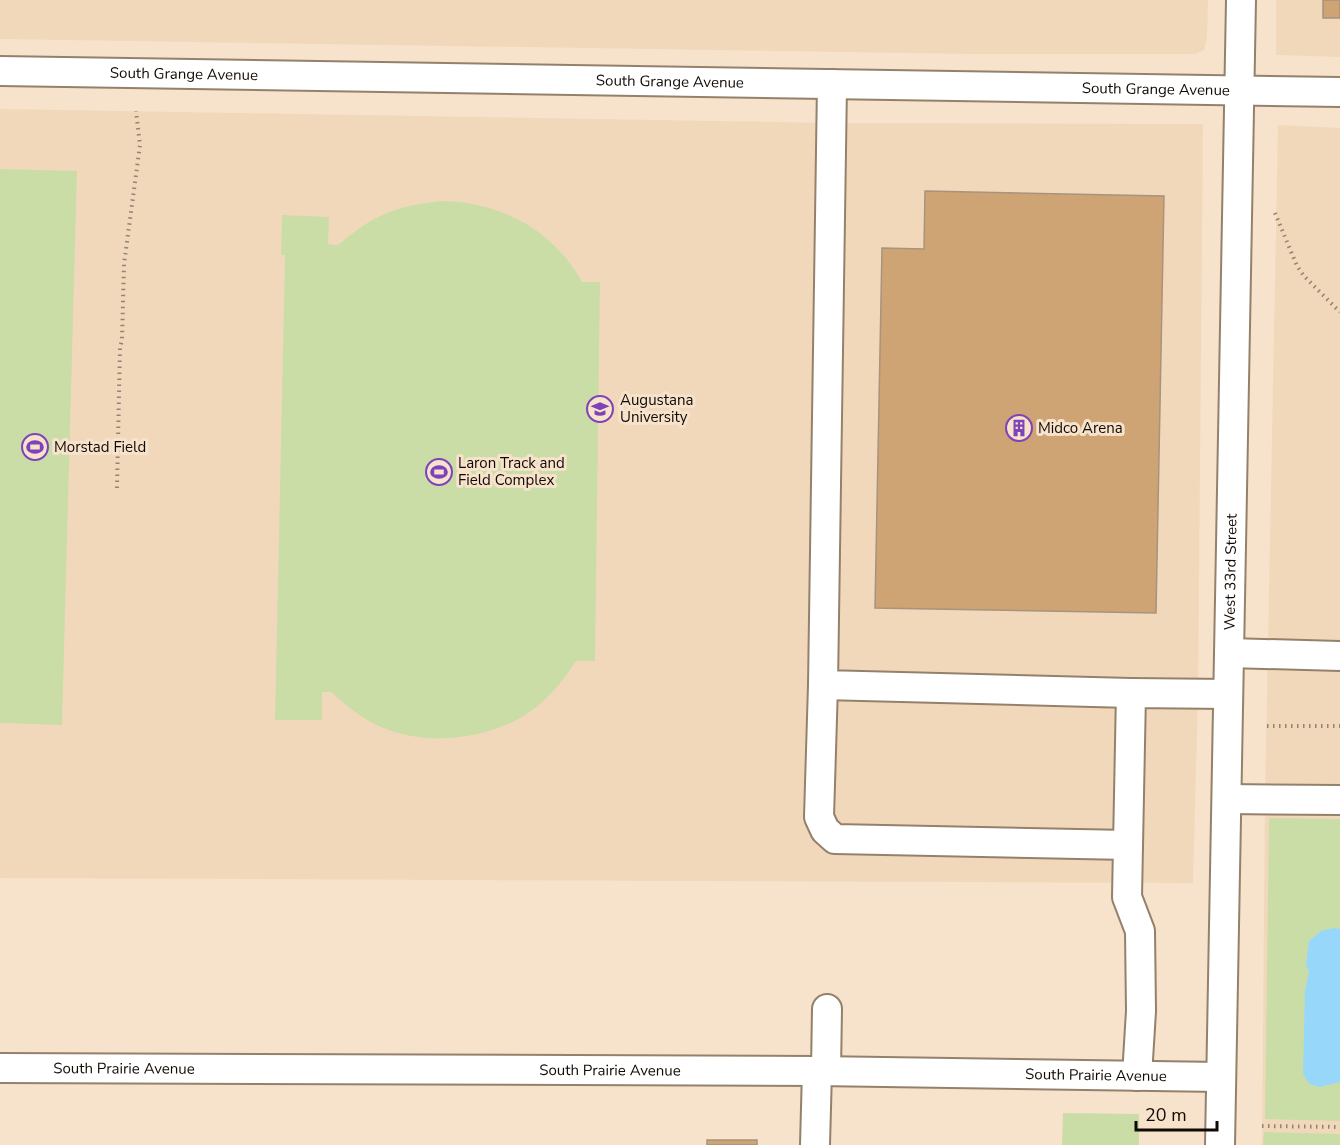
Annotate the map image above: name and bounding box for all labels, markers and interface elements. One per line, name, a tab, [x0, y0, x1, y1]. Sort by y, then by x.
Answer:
street label: South Grange Avenue	[110, 63, 258, 85]
street label: South Grange Avenue	[596, 70, 744, 93]
street label: South Grange Avenue	[1082, 78, 1230, 100]
place label: Augustana University	[620, 390, 693, 427]
school or university icon: Augustana University	[585, 394, 615, 424]
building icon: Midco Arena	[1004, 413, 1034, 443]
place label: Midco Arena	[1038, 418, 1123, 438]
sports icon: Morstad Field	[20, 432, 50, 462]
place label: Morstad Field	[54, 437, 146, 457]
place label: Laron Track and Field Complex	[458, 453, 565, 490]
sports icon: Laron Track and Field Complex	[424, 457, 454, 487]
street label: West 33rd Street	[1219, 513, 1242, 631]
street label: South Prairie Avenue	[53, 1058, 195, 1079]
street label: South Prairie Avenue	[539, 1060, 681, 1080]
street label: South Prairie Avenue	[1025, 1064, 1167, 1086]
scale bar	[1136, 1094, 1217, 1132]
text: 20 m	[1145, 1103, 1187, 1127]

